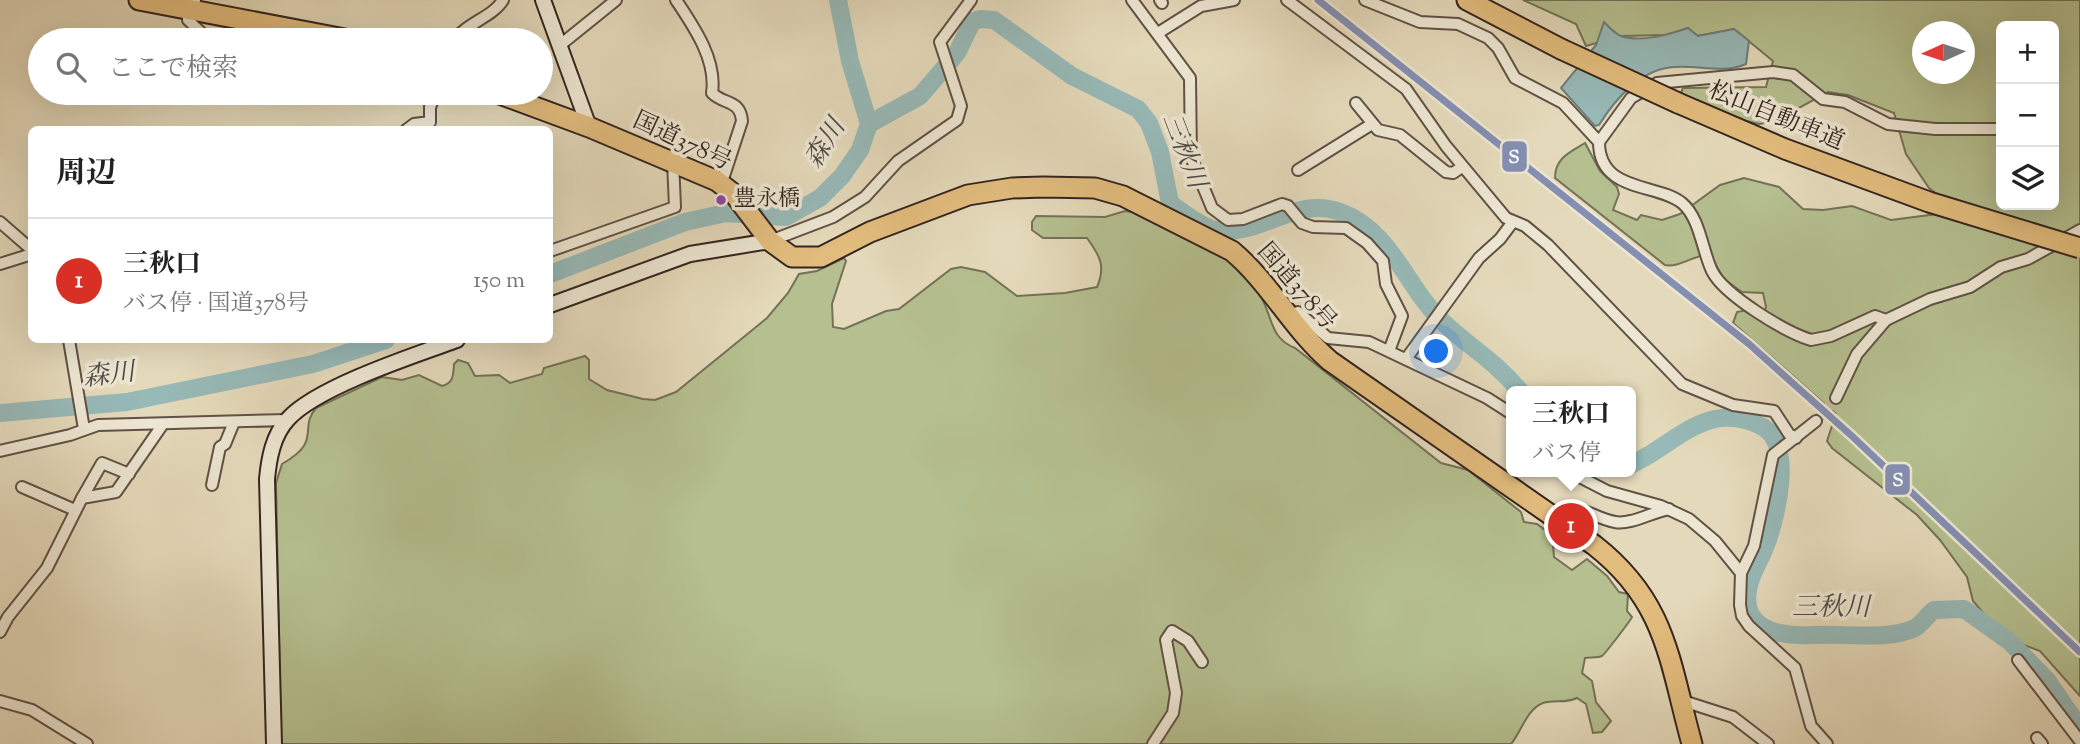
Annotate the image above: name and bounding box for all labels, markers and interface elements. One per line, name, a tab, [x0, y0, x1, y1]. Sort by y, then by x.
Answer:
north arrow	[1912, 21, 1975, 84]
map controls	[1996, 21, 2059, 210]
button: +	[1996, 21, 2059, 84]
search box	[28, 28, 553, 105]
icon: search	[52, 48, 90, 86]
text: ここで検索	[108, 51, 238, 88]
street label: 松山自動車道	[1703, 74, 1849, 160]
button: −	[1996, 84, 2059, 147]
street label: 国道378号	[627, 104, 737, 180]
water label: 三秋川	[1152, 108, 1215, 197]
water label: 森川	[797, 110, 857, 176]
line badge: S	[1501, 140, 1528, 173]
text: S	[1508, 145, 1520, 172]
button: layers	[1996, 147, 2059, 210]
text: 周辺	[56, 153, 116, 196]
place label: 豊永橋	[734, 184, 800, 216]
marker: 豊永橋	[714, 193, 728, 207]
street label: 国道378号	[1248, 236, 1344, 338]
text: 三秋口	[123, 247, 201, 284]
text: 1	[75, 265, 83, 298]
text: 150 m	[473, 265, 525, 298]
text: バス停 · 国道378号	[123, 288, 309, 321]
your location	[1419, 334, 1453, 368]
water label: 森川	[81, 354, 140, 398]
popup	[1506, 386, 1636, 477]
text: 三秋口	[1532, 397, 1610, 434]
text: バス停	[1532, 438, 1601, 471]
line badge: S	[1884, 463, 1911, 496]
text: S	[1892, 468, 1904, 495]
pin: 1	[1548, 500, 1594, 552]
water label: 三秋川	[1792, 590, 1873, 627]

